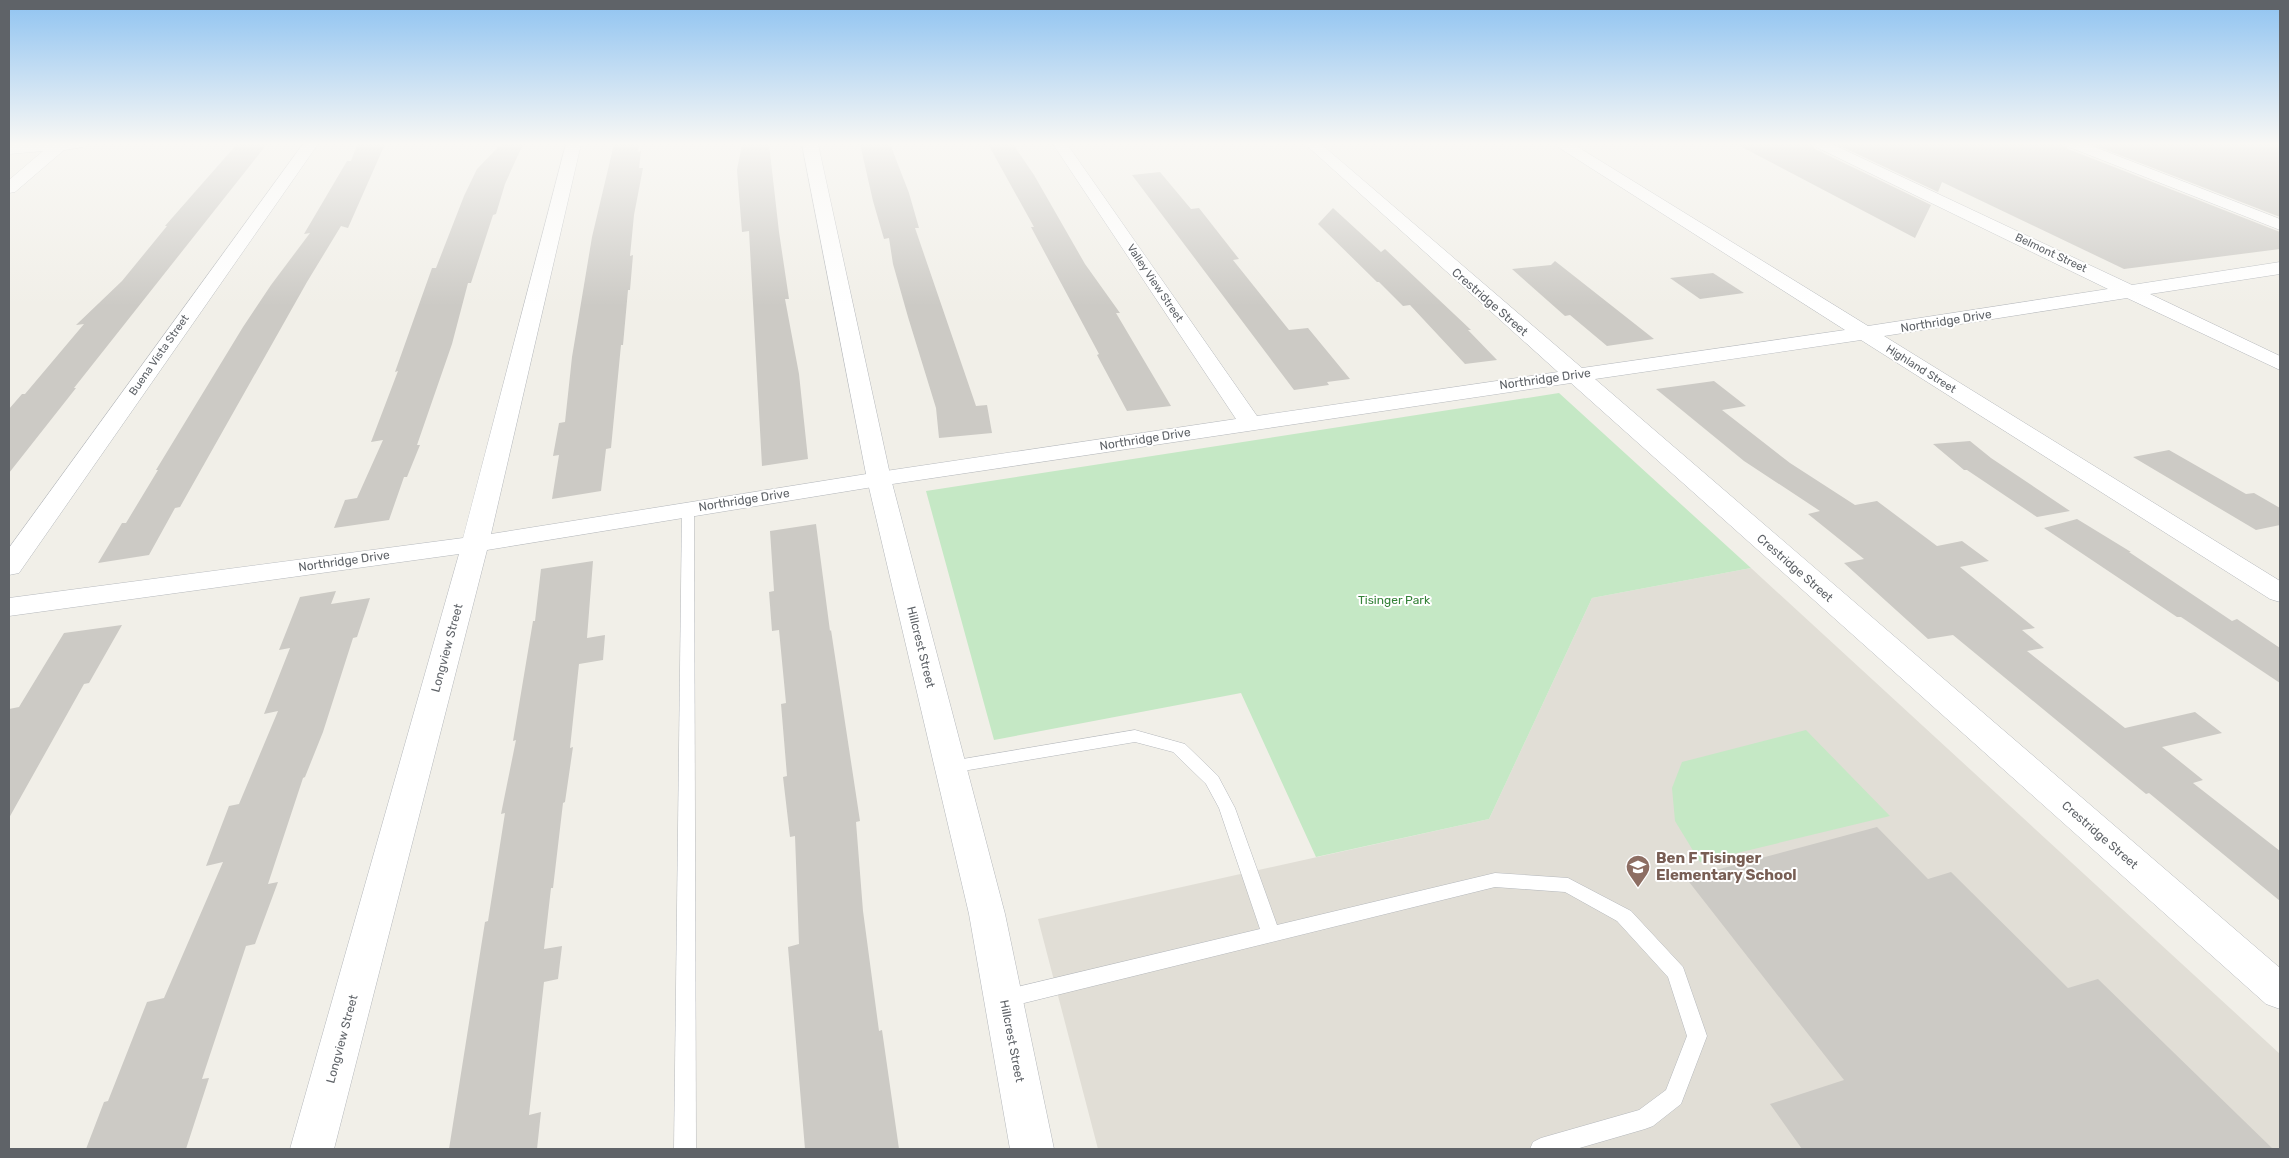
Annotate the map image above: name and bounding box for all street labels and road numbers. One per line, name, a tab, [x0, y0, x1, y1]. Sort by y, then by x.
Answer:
street label: Belmont Street	[2013, 231, 2090, 276]
street label: Valley View Street	[1124, 242, 1186, 325]
street label: Crestridge Street	[1449, 265, 1531, 339]
street label: Northridge Drive	[1899, 307, 1993, 335]
street label: Buena Vista Street	[126, 312, 192, 398]
street label: Highland Street	[1884, 342, 1959, 396]
street label: Northridge Drive	[1498, 366, 1592, 392]
street label: Northridge Drive	[1098, 425, 1192, 453]
street label: Northridge Drive	[697, 486, 791, 514]
street label: Crestridge Street	[1754, 531, 1836, 605]
street label: Northridge Drive	[297, 548, 391, 574]
street label: Longview Street	[428, 602, 466, 694]
street label: Hillcrest Street	[904, 605, 938, 690]
street label: Crestridge Street	[2059, 798, 2141, 872]
street label: Longview Street	[323, 993, 361, 1085]
street label: Hillcrest Street	[997, 999, 1027, 1084]

